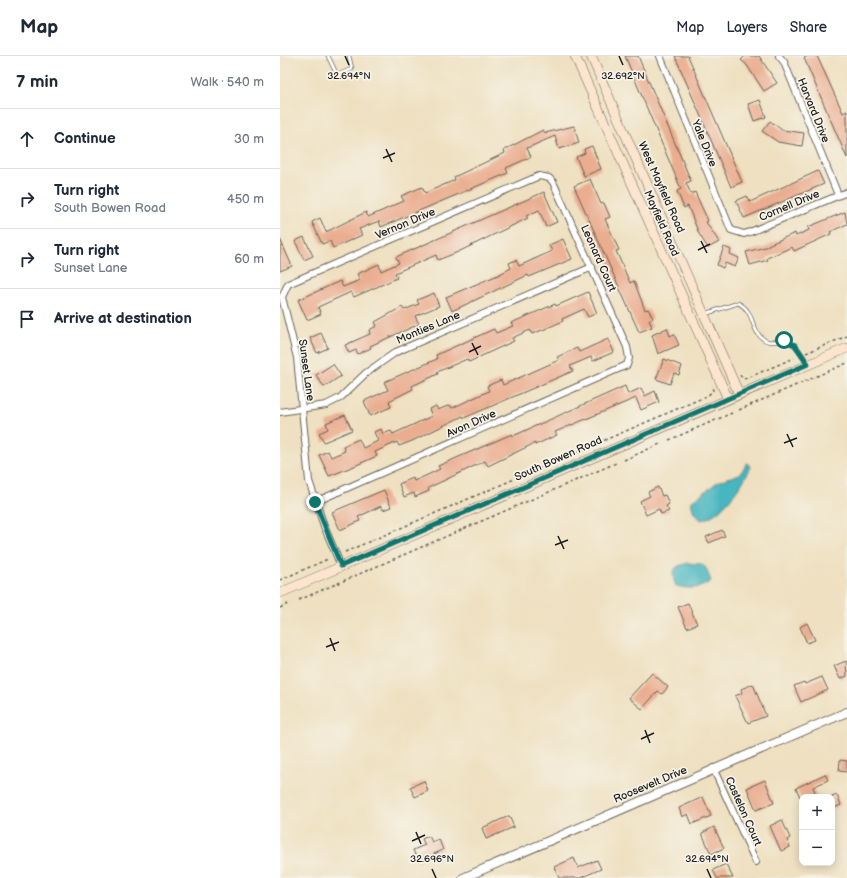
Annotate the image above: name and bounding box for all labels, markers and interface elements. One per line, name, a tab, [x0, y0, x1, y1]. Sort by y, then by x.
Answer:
text: Map	[20, 16, 58, 39]
text: Map	[676, 19, 704, 36]
text: Layers	[726, 19, 768, 36]
text: Share	[790, 19, 827, 36]
text: 32.694°N	[327, 70, 371, 82]
text: 32.692°N	[601, 70, 645, 82]
text: 7 min	[16, 72, 58, 92]
text: Walk · 540 m	[190, 74, 264, 90]
street label: Harvard Drive	[795, 76, 833, 145]
street label: Yale Drive	[689, 117, 720, 169]
icon: ahead	[16, 128, 38, 150]
text: Continue	[54, 129, 116, 148]
text: 30 m	[234, 131, 264, 147]
street label: West Mayfield Road	[636, 139, 688, 235]
text: Turn right	[54, 181, 119, 200]
street label: Cornell Drive	[757, 187, 822, 224]
icon: right	[16, 188, 38, 210]
street label: Mayfield Road	[642, 188, 682, 258]
text: 450 m	[227, 191, 264, 207]
text: South Bowen Road	[54, 200, 166, 216]
street label: Vernon Drive	[373, 205, 438, 242]
street label: Leonard Court	[578, 223, 619, 294]
text: Turn right	[54, 241, 119, 260]
icon: right	[16, 248, 38, 270]
text: 60 m	[234, 251, 264, 267]
text: Sunset Lane	[54, 260, 128, 276]
icon: arrive	[16, 308, 38, 330]
street label: Monties Lane	[394, 308, 462, 347]
text: Arrive at destination	[54, 309, 192, 328]
route start	[775, 331, 793, 349]
street label: Sunset Lane	[296, 338, 317, 402]
street label: Avon Drive	[444, 407, 498, 440]
street label: South Bowen Road	[512, 433, 604, 484]
route end	[306, 493, 324, 511]
street label: Roosevelt Drive	[611, 763, 689, 806]
street label: Castelon Court	[722, 775, 765, 848]
map controls	[799, 794, 835, 866]
button: +	[799, 794, 835, 830]
button: −	[799, 830, 835, 866]
text: 32.696°N	[410, 853, 454, 865]
text: 32.694°N	[685, 853, 729, 865]

